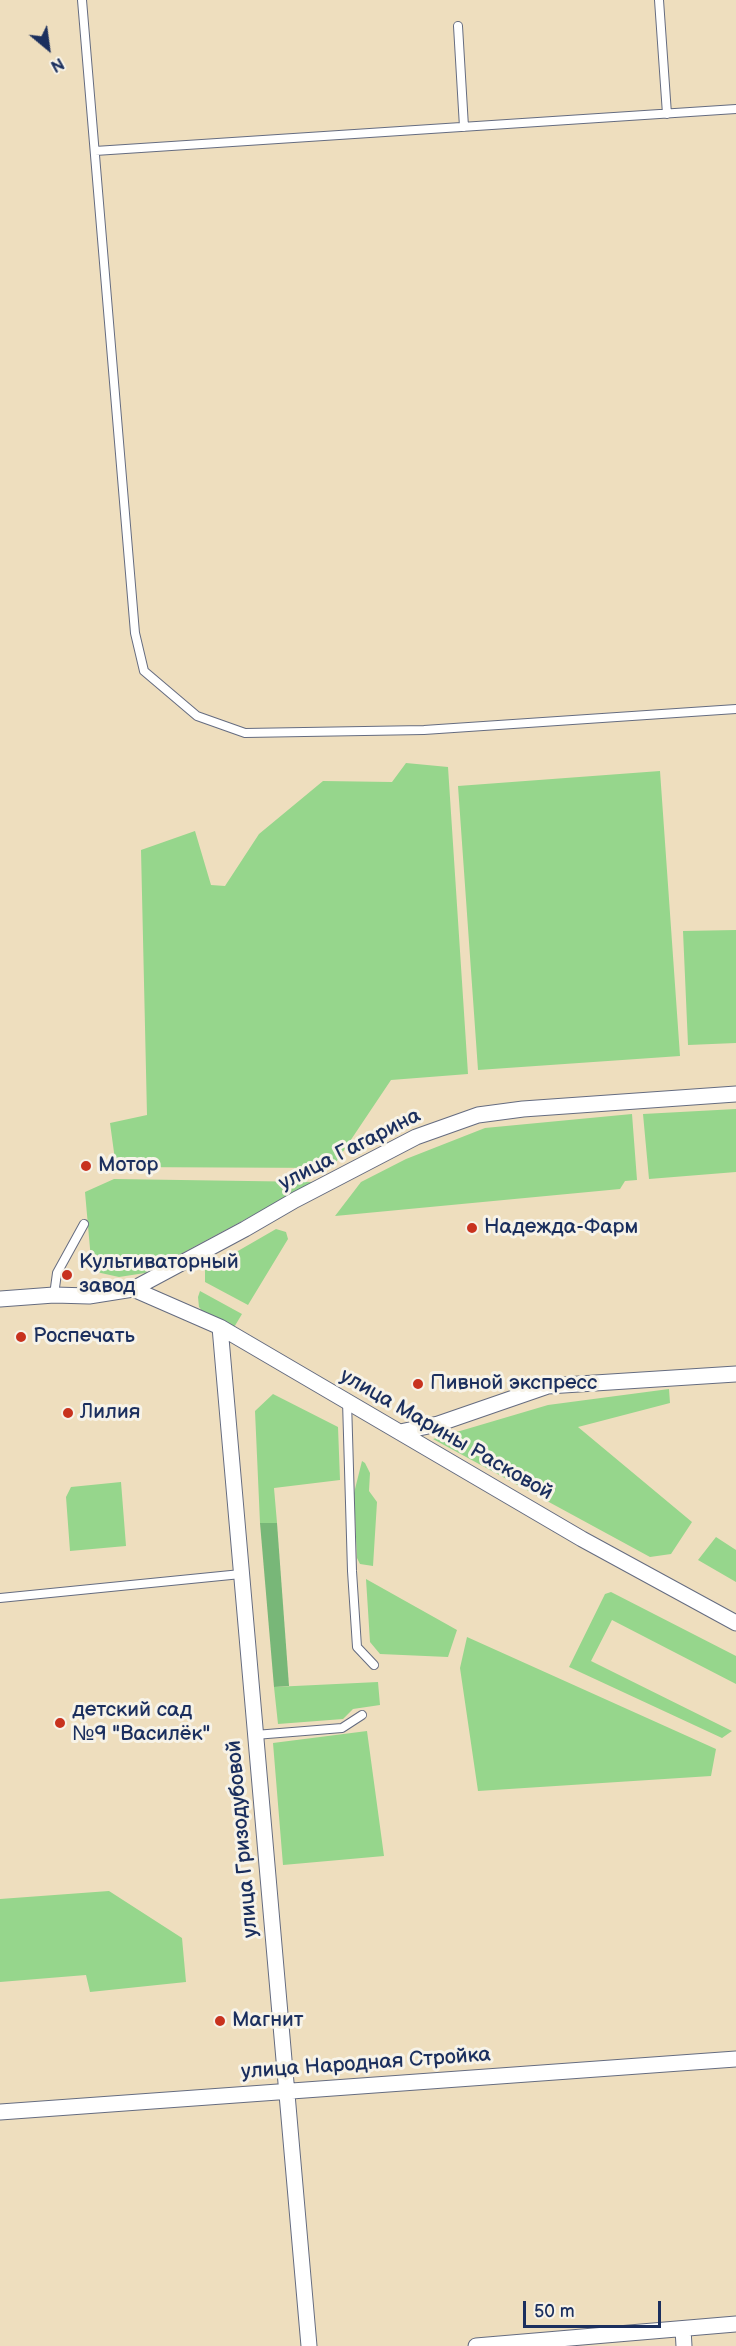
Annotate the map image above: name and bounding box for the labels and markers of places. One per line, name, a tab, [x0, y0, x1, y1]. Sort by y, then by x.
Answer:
place label: Мотор	[98, 1153, 158, 1179]
marker: Мотор	[79, 1159, 93, 1173]
place label: Надежда-Фарм	[484, 1215, 638, 1241]
marker: Надежда-Фарм	[465, 1221, 479, 1235]
place label: Культиваторный завод	[79, 1250, 239, 1300]
marker: Культиваторный завод	[60, 1268, 74, 1282]
place label: Роспечать	[33, 1324, 135, 1350]
marker: Роспечать	[14, 1330, 28, 1344]
place label: Пивной экспресс	[430, 1371, 597, 1397]
marker: Пивной экспресс	[411, 1377, 425, 1391]
place label: Лилия	[80, 1400, 140, 1426]
marker: Лилия	[61, 1406, 75, 1420]
place label: детский сад №9 "Василёк"	[72, 1698, 210, 1748]
marker: детский сад №9 "Василёк"	[53, 1716, 67, 1730]
place label: Магнит	[232, 2008, 304, 2034]
marker: Магнит	[213, 2014, 227, 2028]

